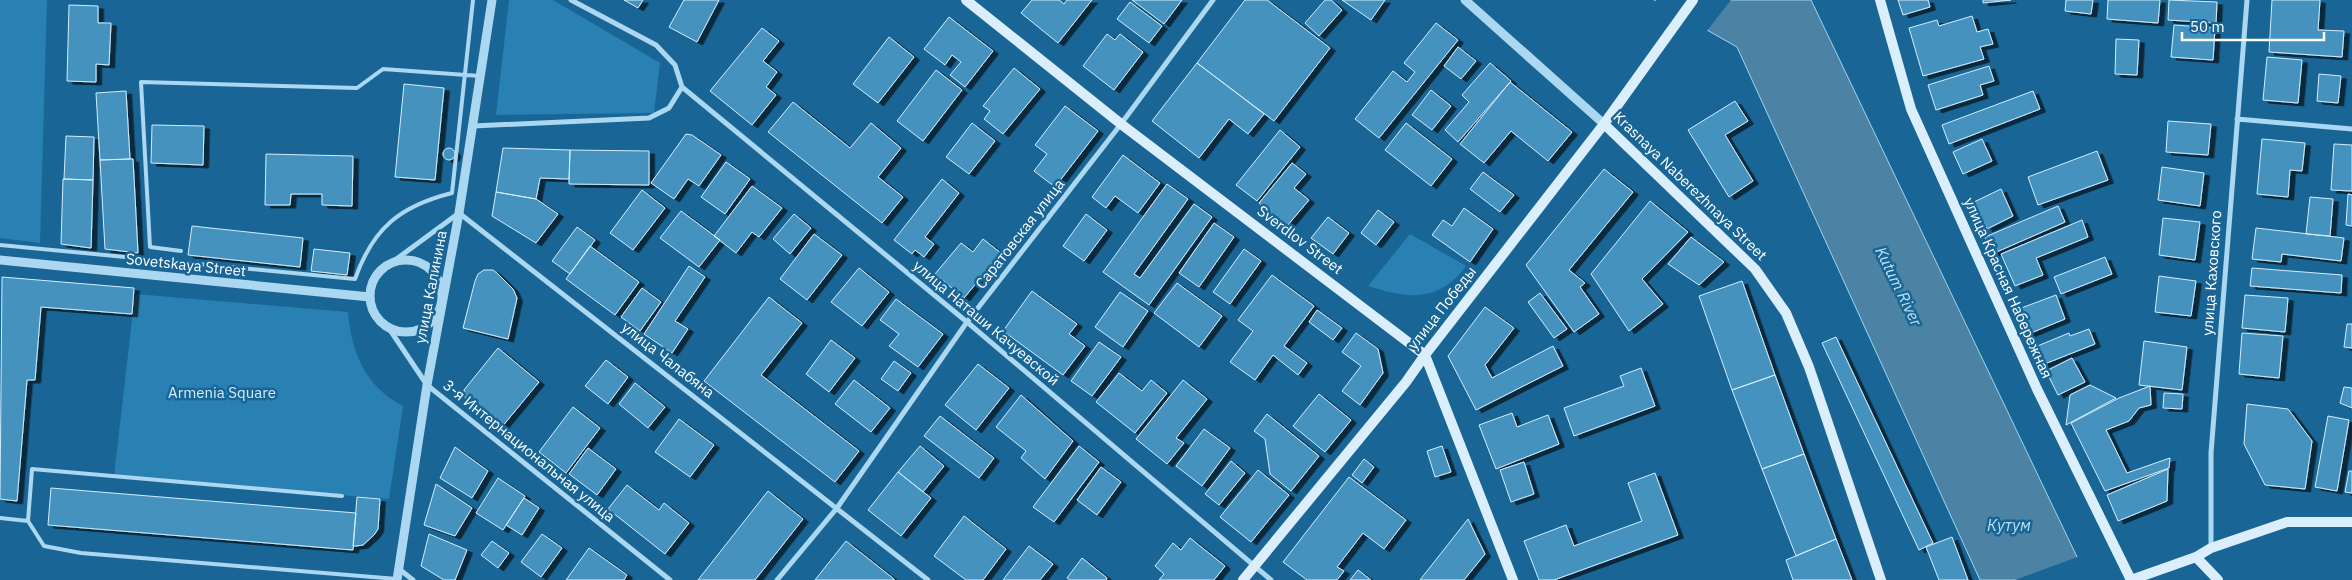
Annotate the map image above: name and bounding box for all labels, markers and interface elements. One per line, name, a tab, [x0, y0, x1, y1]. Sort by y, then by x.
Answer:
scale bar	[2182, 10, 2324, 42]
text: 50 m	[2190, 17, 2225, 36]
street label: Krasnaya Naberezhnaya Street	[1609, 107, 1771, 264]
street label: Саратовская улица	[971, 175, 1068, 292]
street label: улица Красная Набережная	[1960, 194, 2057, 381]
street label: Sverdlov Street	[1254, 201, 1347, 278]
street label: улица Каховского	[2198, 210, 2225, 336]
street label: улица Калинина	[410, 229, 451, 345]
water label: Kutum River	[1871, 243, 1927, 330]
street label: Sovetskaya Street	[125, 249, 247, 280]
street label: улица Наташи Качуевской	[909, 256, 1063, 389]
street label: улица Победы	[1403, 262, 1480, 353]
street label: улица Чалабяна	[618, 317, 719, 402]
street label: 3-я Интернациональная улица	[439, 375, 619, 526]
park label: Armenia Square	[168, 383, 276, 402]
water label: Кутум	[1987, 515, 2031, 535]

